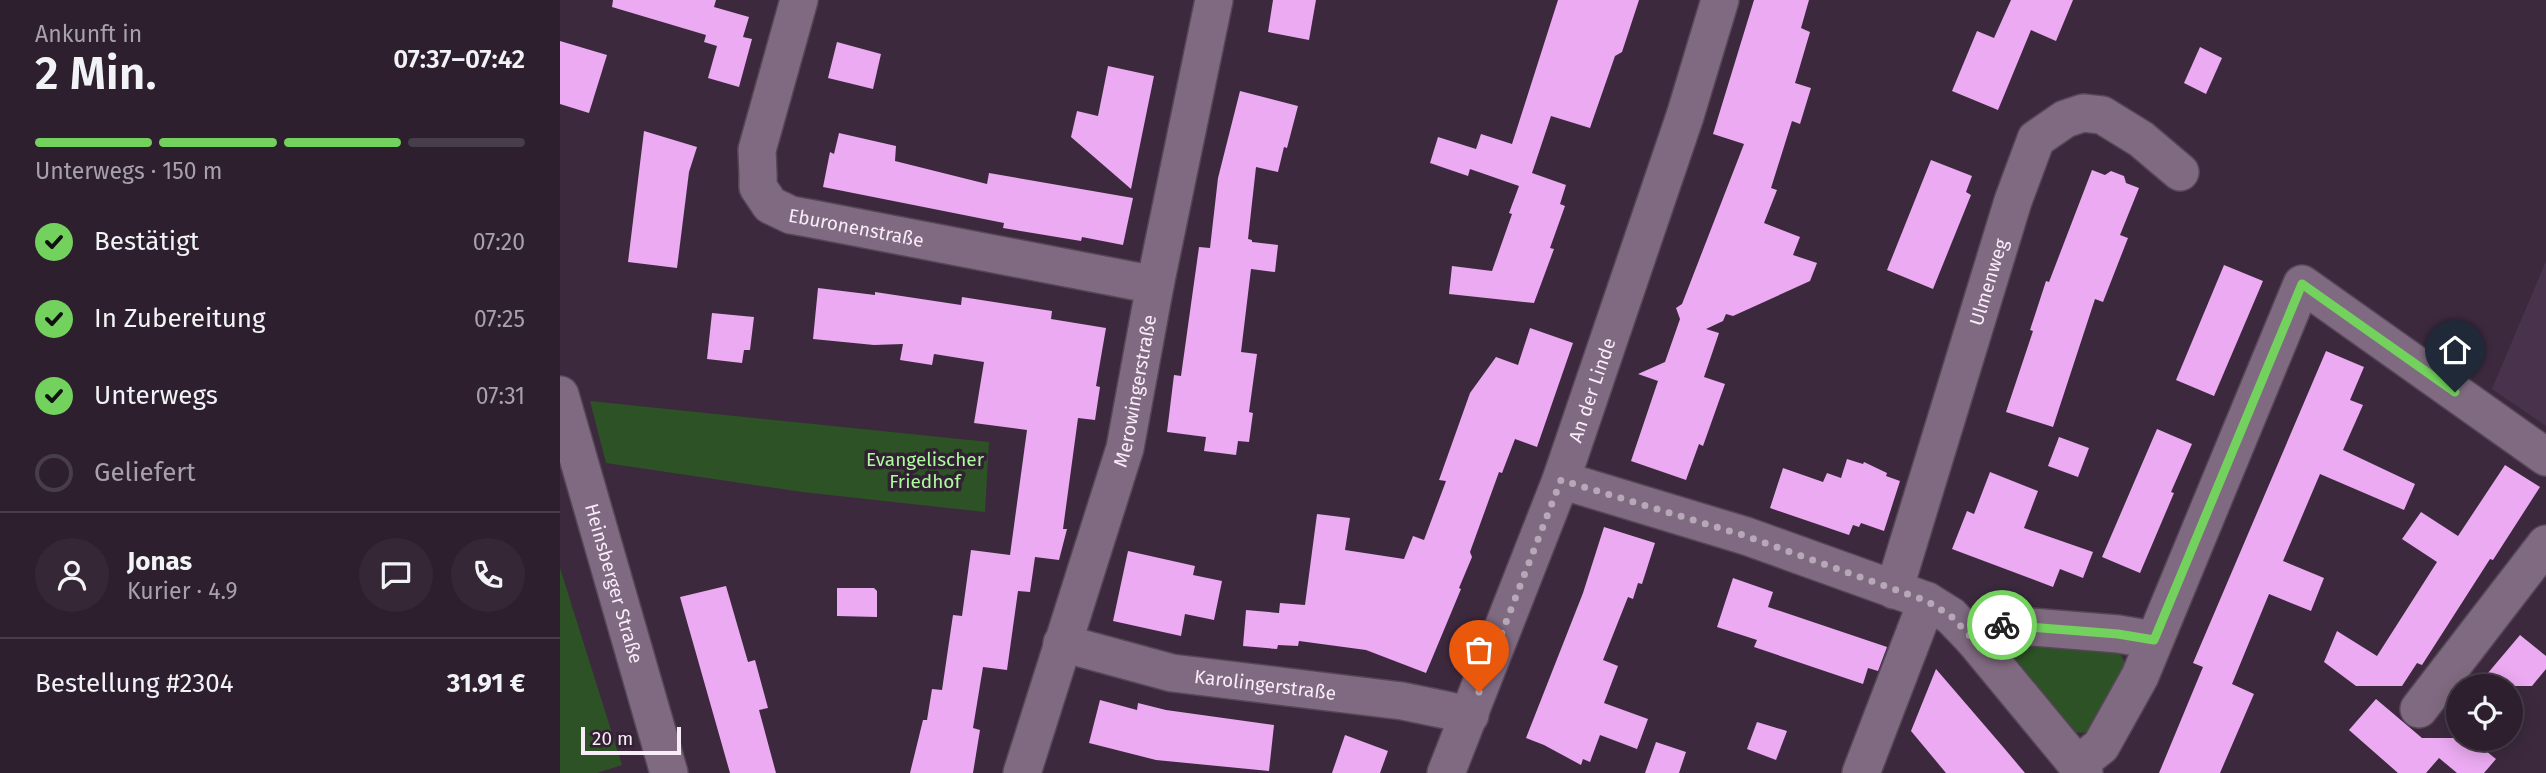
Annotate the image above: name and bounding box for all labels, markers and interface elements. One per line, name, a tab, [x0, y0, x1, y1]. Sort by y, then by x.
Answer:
text: Ankunft in	[35, 20, 142, 48]
text: 07:37–07:42	[393, 44, 525, 75]
text: 2 Min.	[35, 46, 157, 101]
text: Unterwegs · 150 m	[35, 157, 222, 185]
street label: Eburonenstraße	[787, 204, 926, 252]
icon: check	[35, 223, 73, 261]
text: Bestätigt	[94, 226, 199, 257]
text: 07:20	[473, 228, 525, 256]
street label: Ulmenweg	[1965, 236, 2013, 329]
icon: check	[35, 300, 73, 338]
text: In Zubereitung	[94, 303, 266, 334]
text: 07:25	[474, 305, 525, 333]
street label: Merowingerstraße	[1109, 313, 1161, 470]
pin	[2425, 320, 2485, 392]
icon: home	[2436, 331, 2474, 369]
street label: An der Linde	[1564, 335, 1621, 445]
icon: check	[35, 377, 73, 415]
text: Unterwegs	[94, 380, 218, 411]
text: 07:31	[476, 382, 525, 410]
park label: Evangelischer Friedhof	[866, 448, 985, 493]
text: Geliefert	[94, 457, 196, 488]
street label: Heinsberger Straße	[580, 501, 648, 666]
button: person	[35, 538, 109, 612]
button: chat	[359, 538, 433, 612]
button: phone	[451, 538, 525, 612]
text: Jonas	[127, 546, 192, 577]
text: Kurier · 4.9	[127, 577, 237, 605]
courier	[1967, 590, 2037, 660]
icon: bike	[1983, 606, 2021, 644]
pin	[1449, 620, 1509, 692]
icon: bag	[1460, 631, 1498, 669]
street label: Karolingerstraße	[1193, 665, 1337, 705]
text: Bestellung #2304	[35, 668, 234, 699]
text: 31.91 €	[447, 668, 525, 699]
map controls	[2446, 674, 2523, 751]
button: locate	[2446, 674, 2523, 751]
scale bar	[581, 724, 681, 756]
text: 20 m	[592, 727, 633, 750]

